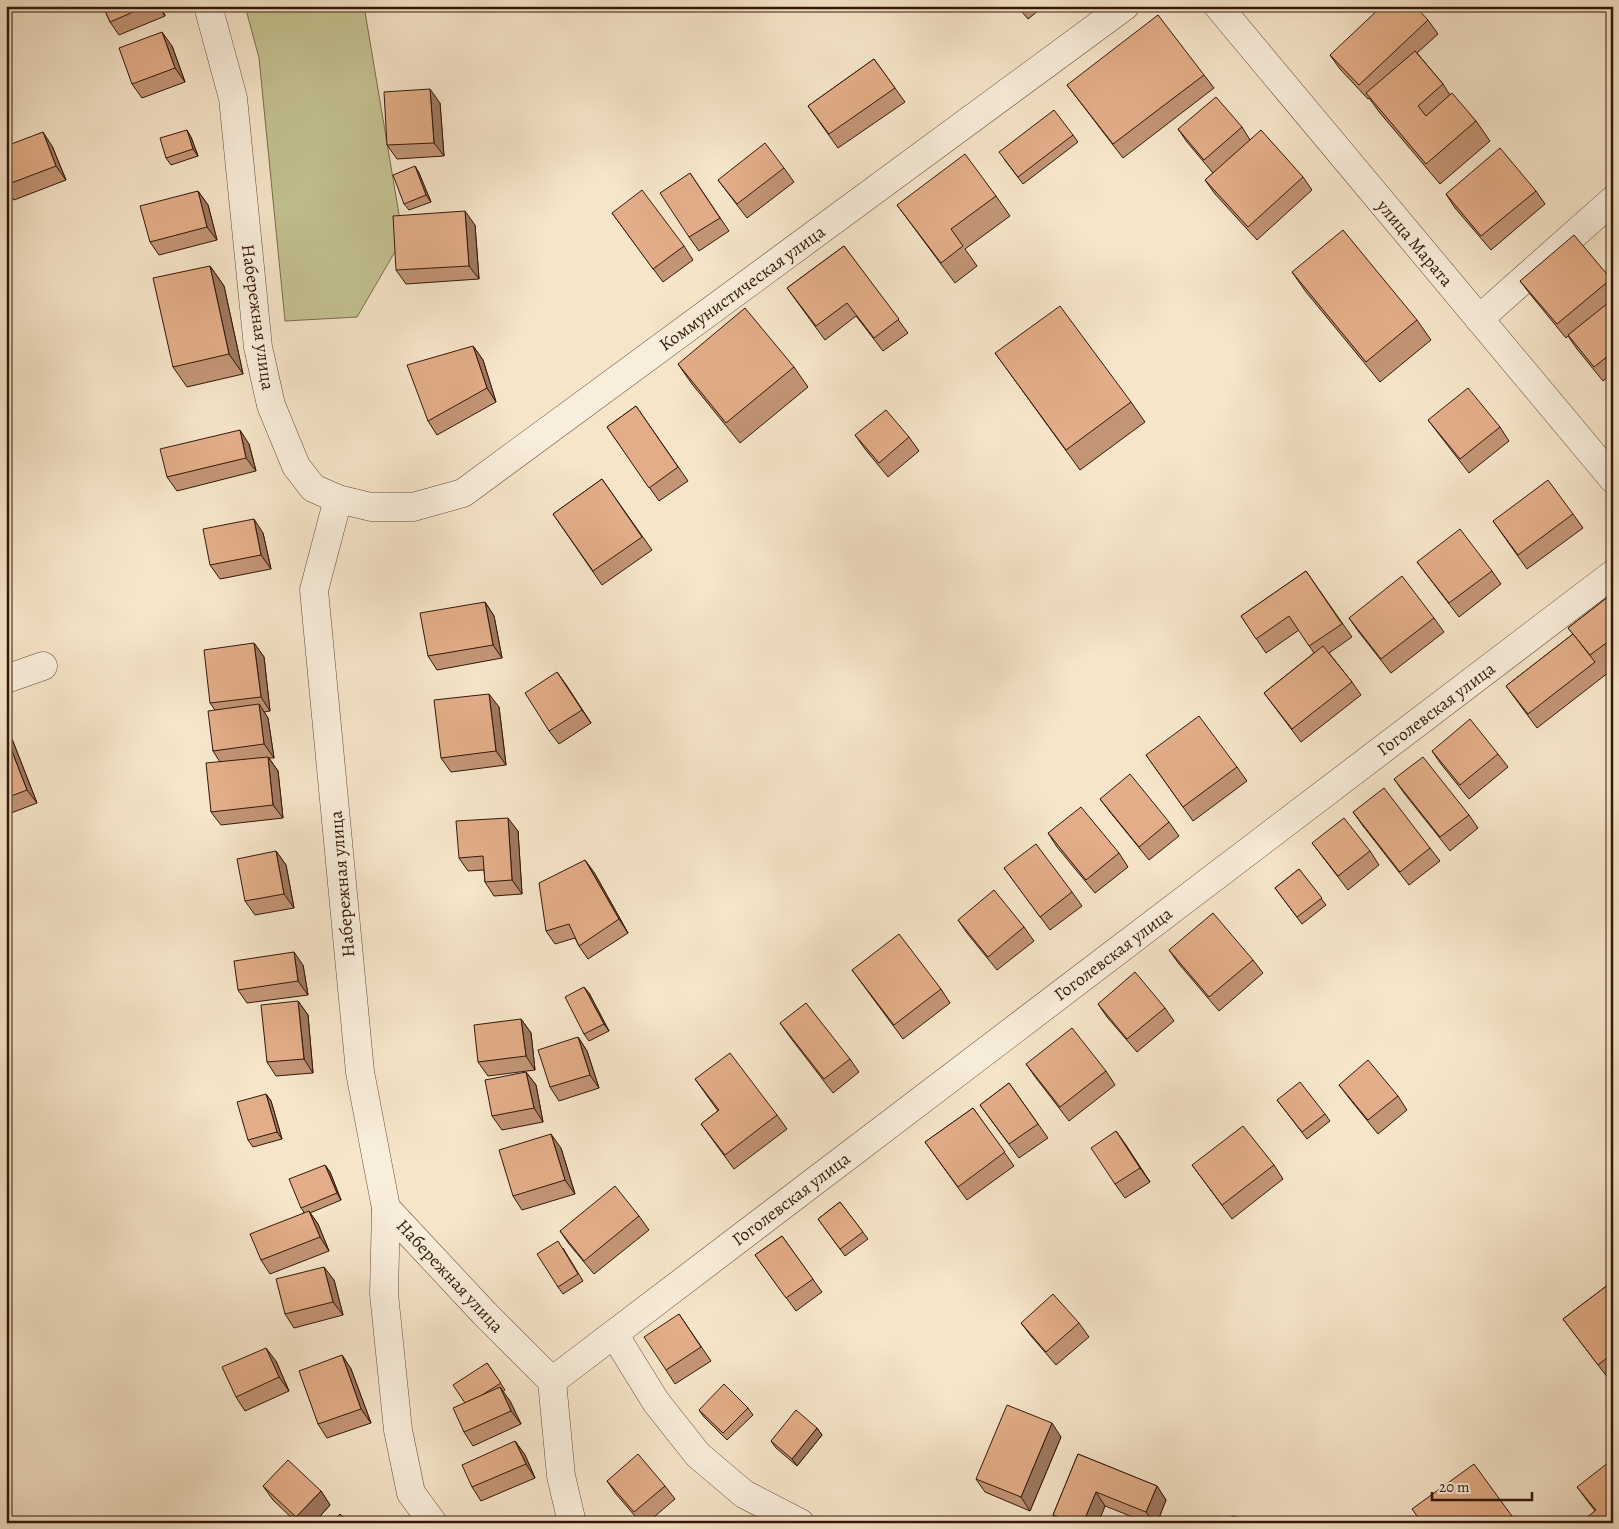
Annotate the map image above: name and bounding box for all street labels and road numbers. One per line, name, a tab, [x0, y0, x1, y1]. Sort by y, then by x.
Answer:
street label: улица Марата	[1371, 194, 1459, 292]
street label: Коммунистическая улица	[654, 219, 830, 356]
street label: Набережная улица	[236, 243, 280, 392]
street label: Гоголевская улица	[1372, 656, 1501, 761]
street label: Набережная улица	[324, 809, 360, 958]
street label: Гоголевская улица	[1049, 901, 1178, 1006]
street label: Гоголевская улица	[727, 1146, 856, 1251]
street label: Набережная улица	[391, 1214, 509, 1338]

